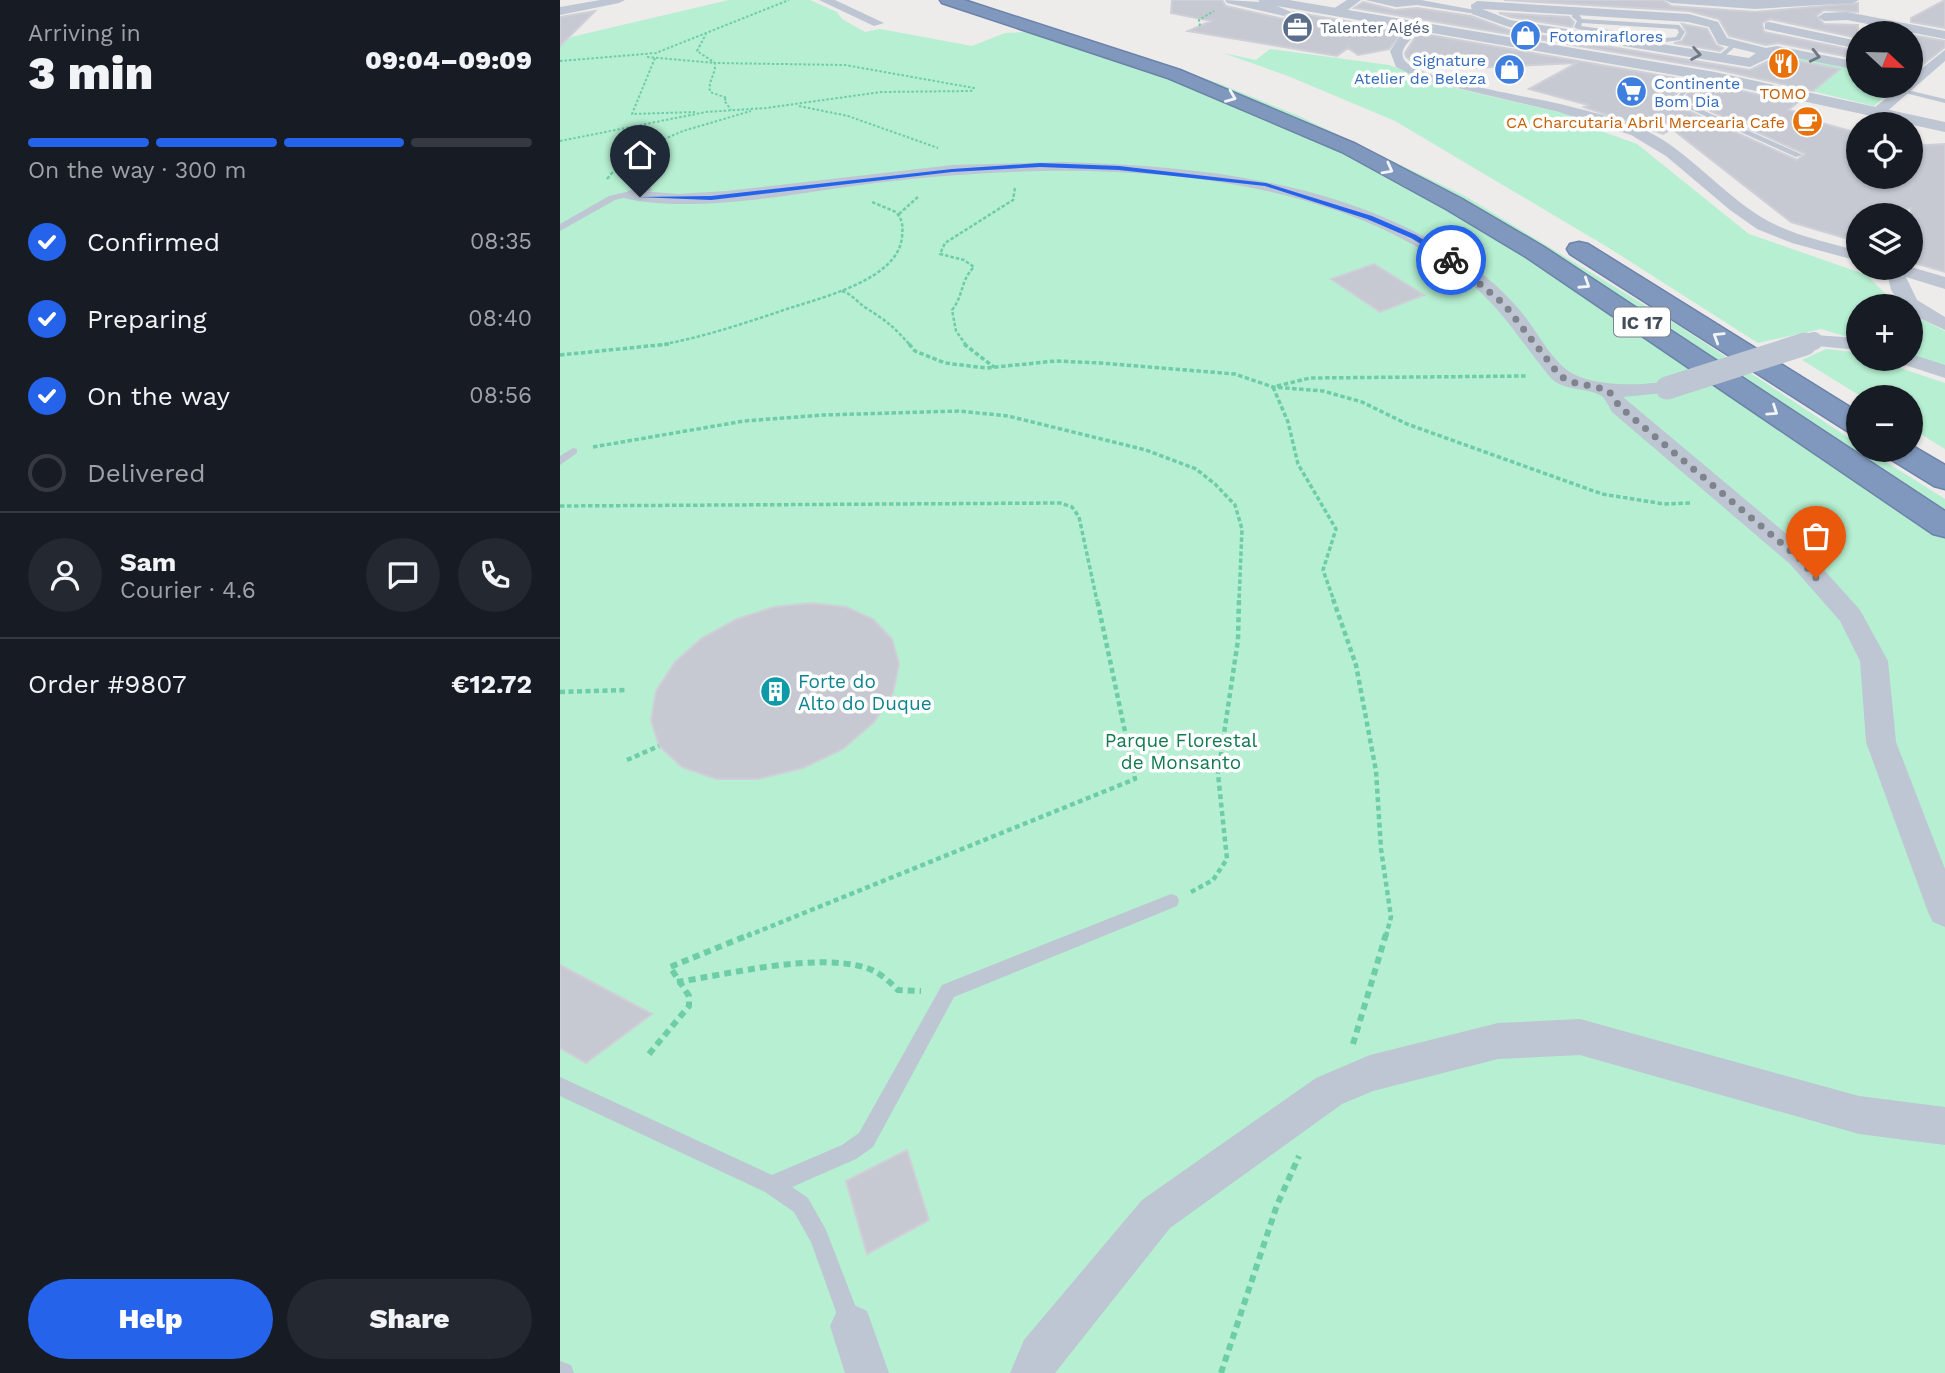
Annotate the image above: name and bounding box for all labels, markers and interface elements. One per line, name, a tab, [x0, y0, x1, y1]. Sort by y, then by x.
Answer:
office icon: Talenter Algés	[1280, 10, 1314, 44]
place label: Talenter Algés	[1320, 18, 1430, 37]
shop icon: Fotomiraflores	[1509, 19, 1543, 53]
text: Arriving in	[28, 20, 141, 47]
north arrow	[1846, 21, 1923, 98]
map controls	[1846, 21, 1923, 462]
place label: Fotomiraflores	[1549, 27, 1663, 46]
text: 09:04–09:09	[365, 45, 532, 75]
text: 3 min	[28, 46, 153, 100]
one-way arrow	[1690, 46, 1702, 61]
restaurant icon: TOMO	[1766, 47, 1800, 81]
one-way arrow	[1809, 48, 1821, 63]
place label: Signature Atelier de Beleza	[1354, 51, 1486, 88]
shop icon: Signature Atelier de Beleza	[1492, 52, 1526, 86]
place label: Continente Bom Dia	[1654, 74, 1740, 111]
supermarket icon: Continente Bom Dia	[1614, 75, 1648, 109]
place label: TOMO	[1760, 84, 1806, 103]
one-way arrow	[1224, 89, 1237, 103]
cafe icon: CA Charcutaria Abril Mercearia Cafe	[1791, 105, 1825, 139]
button: locate	[1846, 112, 1923, 189]
place label: CA Charcutaria Abril Mercearia Cafe	[1506, 113, 1785, 132]
pin	[610, 125, 670, 197]
icon: home	[621, 136, 659, 174]
text: On the way · 300 m	[28, 157, 246, 184]
one-way arrow	[1381, 161, 1394, 174]
button: layers	[1846, 203, 1923, 280]
icon: check	[28, 223, 66, 261]
courier	[1416, 225, 1486, 295]
text: Confirmed	[87, 227, 220, 257]
text: 08:35	[470, 228, 532, 255]
icon: bike	[1432, 241, 1470, 279]
one-way arrow	[1577, 276, 1590, 289]
button: +	[1846, 294, 1923, 371]
icon: check	[28, 300, 66, 338]
text: Preparing	[87, 304, 207, 334]
text: 08:40	[468, 305, 532, 332]
road number: IC 17	[1614, 308, 1670, 336]
one-way arrow	[1712, 332, 1725, 345]
icon: check	[28, 377, 66, 415]
text: On the way	[87, 381, 230, 411]
text: 08:56	[469, 382, 532, 409]
button: −	[1846, 385, 1923, 462]
one-way arrow	[1765, 403, 1778, 415]
text: Delivered	[87, 458, 206, 488]
pin	[1786, 506, 1846, 578]
icon: bag	[1797, 517, 1835, 555]
button: person	[28, 538, 102, 612]
button: chat	[366, 538, 440, 612]
button: phone	[458, 538, 532, 612]
text: Sam	[120, 547, 176, 577]
text: Courier · 4.6	[120, 577, 256, 604]
text: Order #9807	[28, 669, 187, 699]
text: €12.72	[451, 669, 532, 699]
place label: Forte do Alto do Duque	[798, 670, 932, 715]
building icon: Forte do Alto do Duque	[758, 675, 792, 709]
park label: Parque Florestal de Monsanto	[1105, 729, 1257, 774]
button: Help	[28, 1279, 273, 1359]
button: Share	[287, 1279, 532, 1359]

